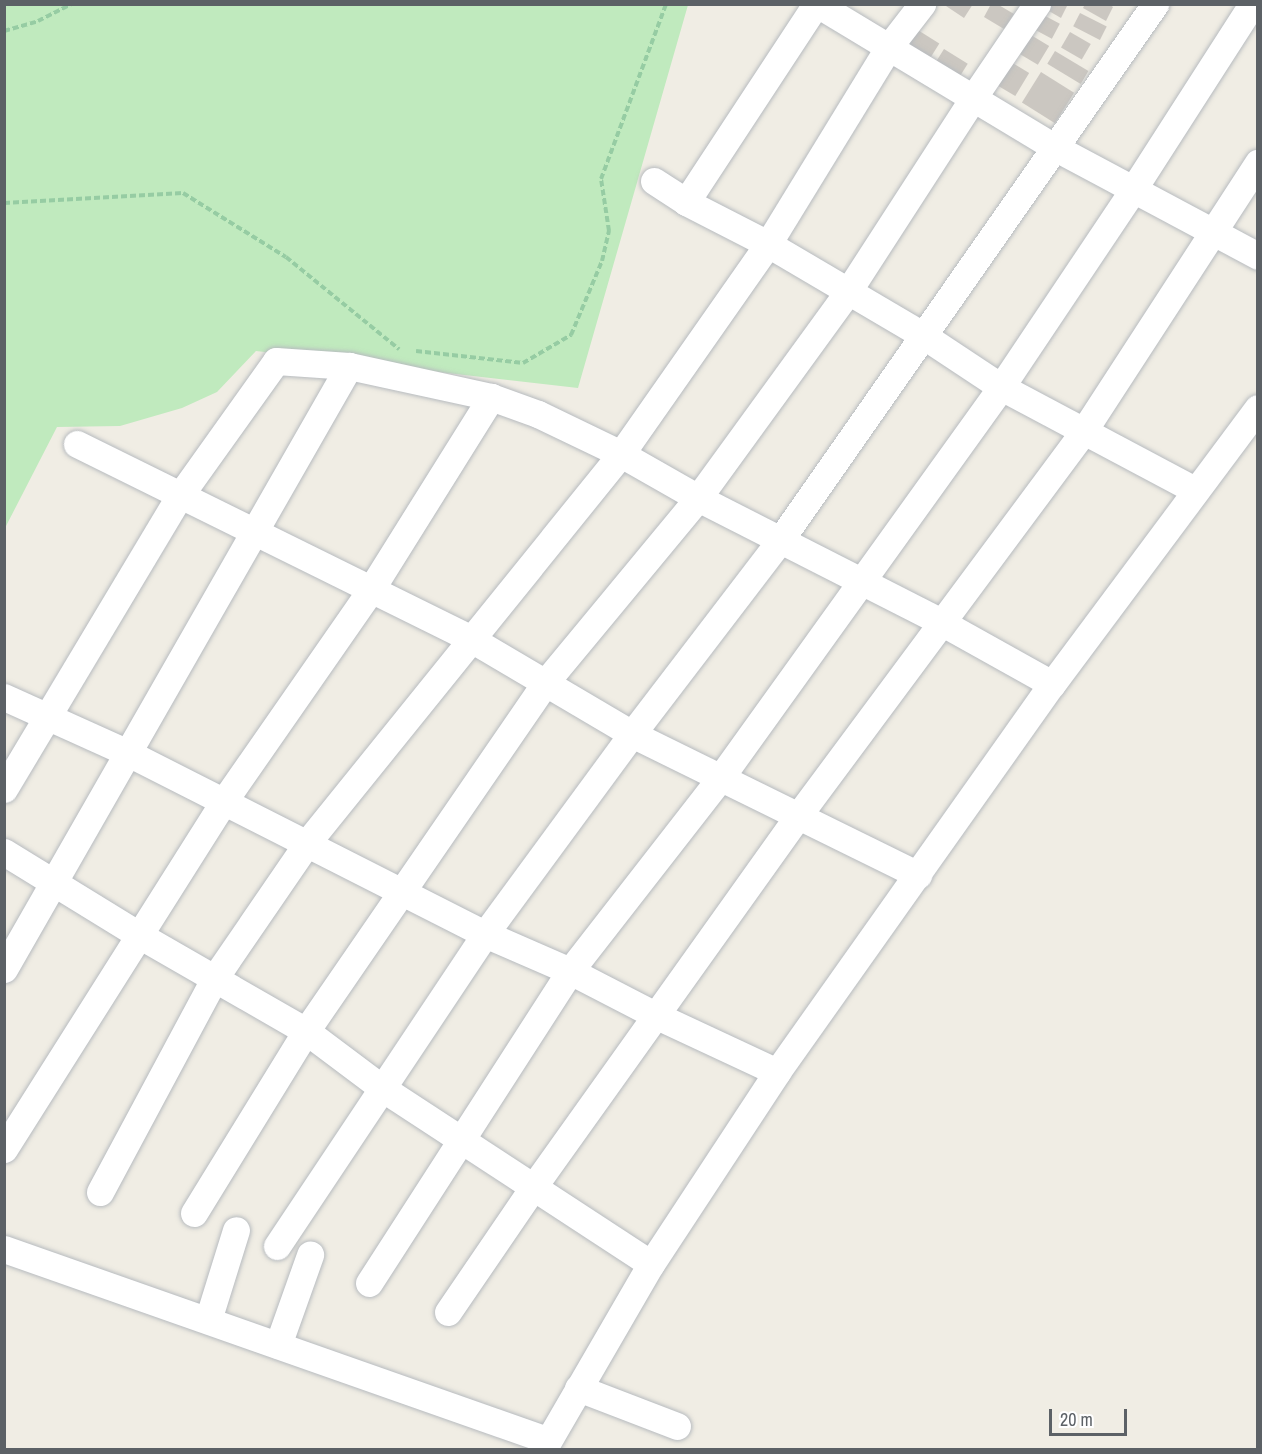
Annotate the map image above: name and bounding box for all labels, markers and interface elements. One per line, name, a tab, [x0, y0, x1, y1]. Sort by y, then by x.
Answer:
scale bar	[1052, 1397, 1130, 1435]
text: 20 m	[1060, 1407, 1093, 1432]

